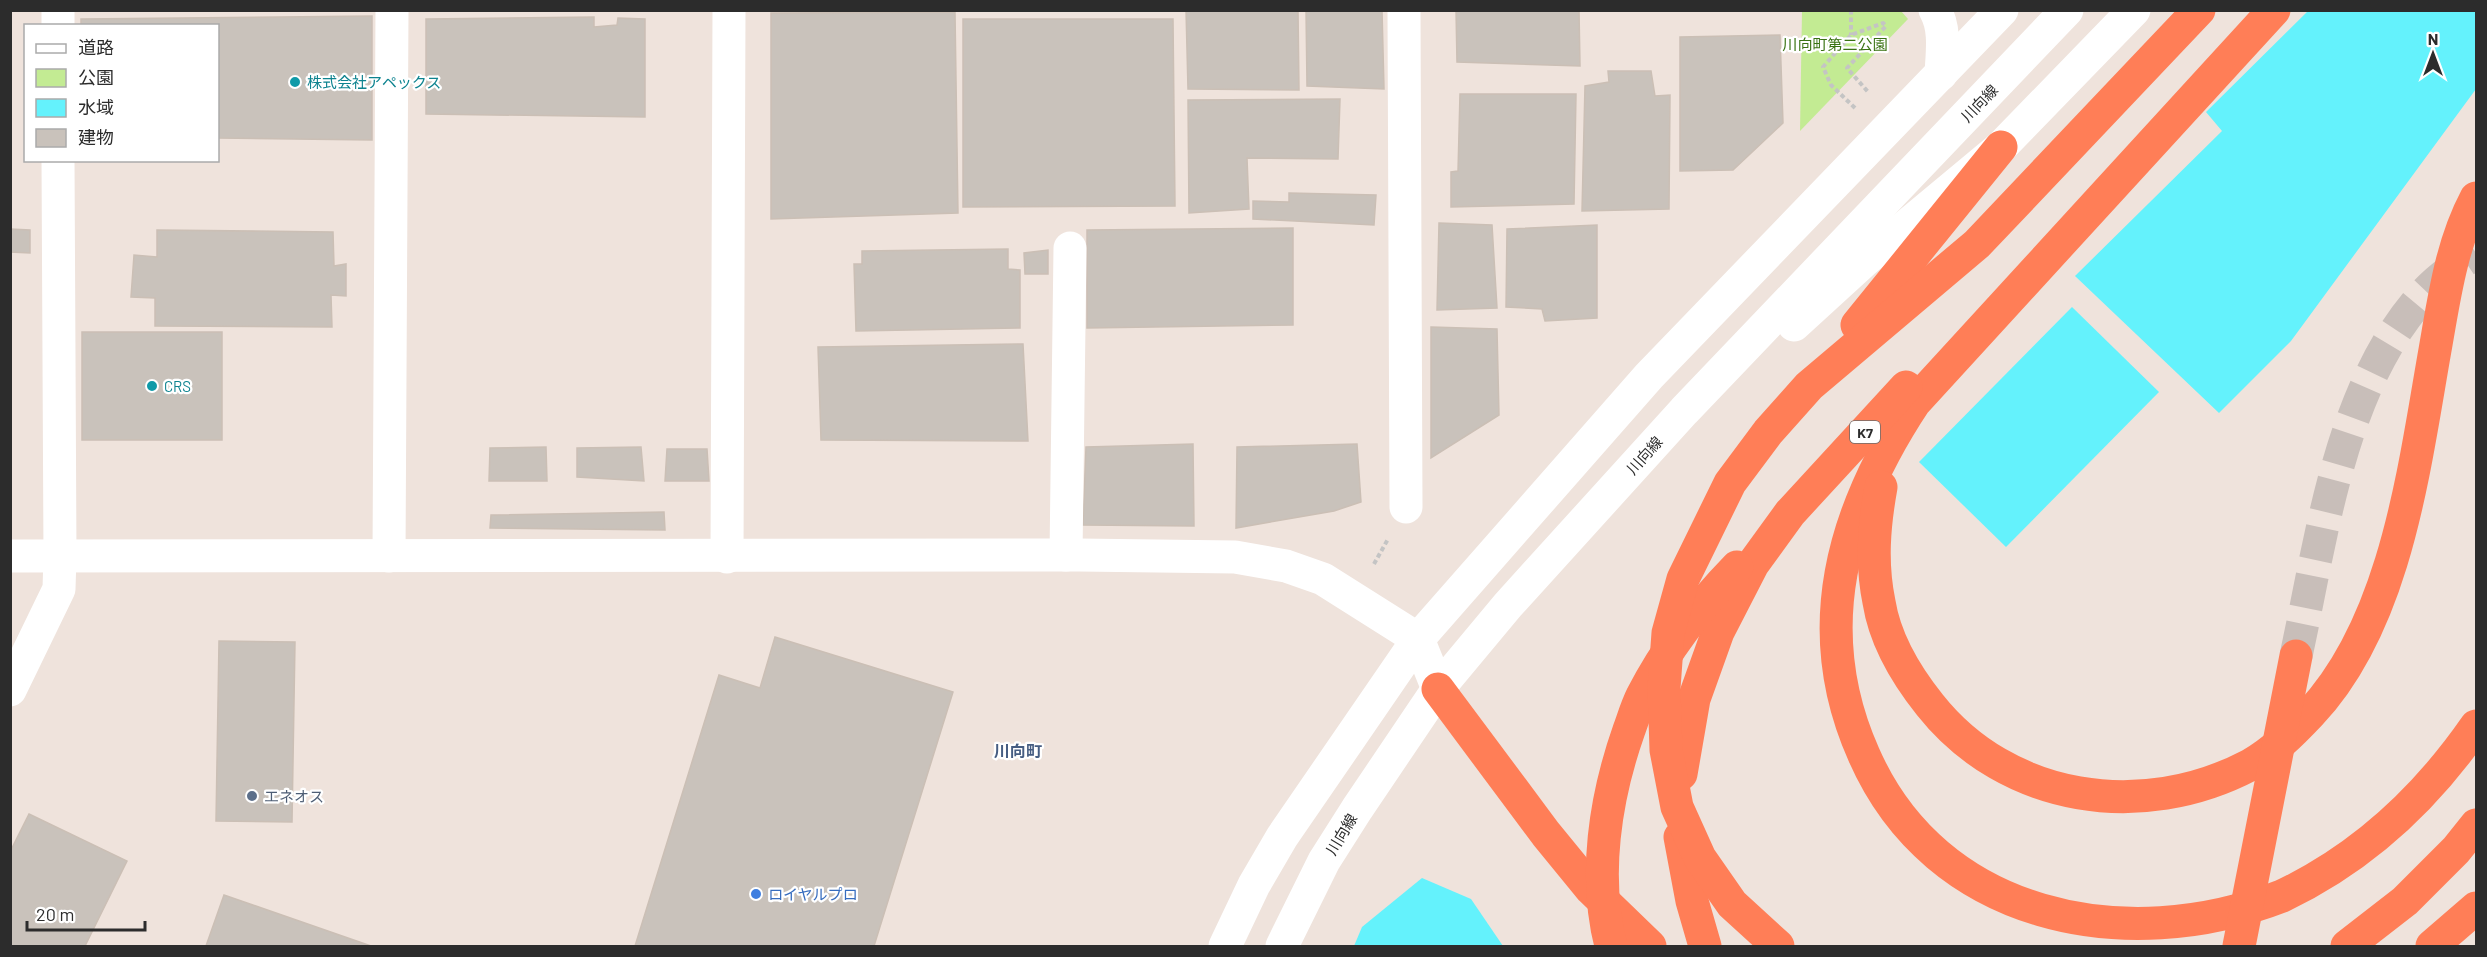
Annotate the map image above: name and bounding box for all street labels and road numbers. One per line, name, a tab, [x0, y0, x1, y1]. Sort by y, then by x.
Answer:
street label: 川向線	[1957, 81, 2001, 125]
road number: K7	[1850, 421, 1880, 443]
street label: 川向線	[1622, 432, 1666, 478]
street label: 川向線	[1322, 810, 1360, 858]

